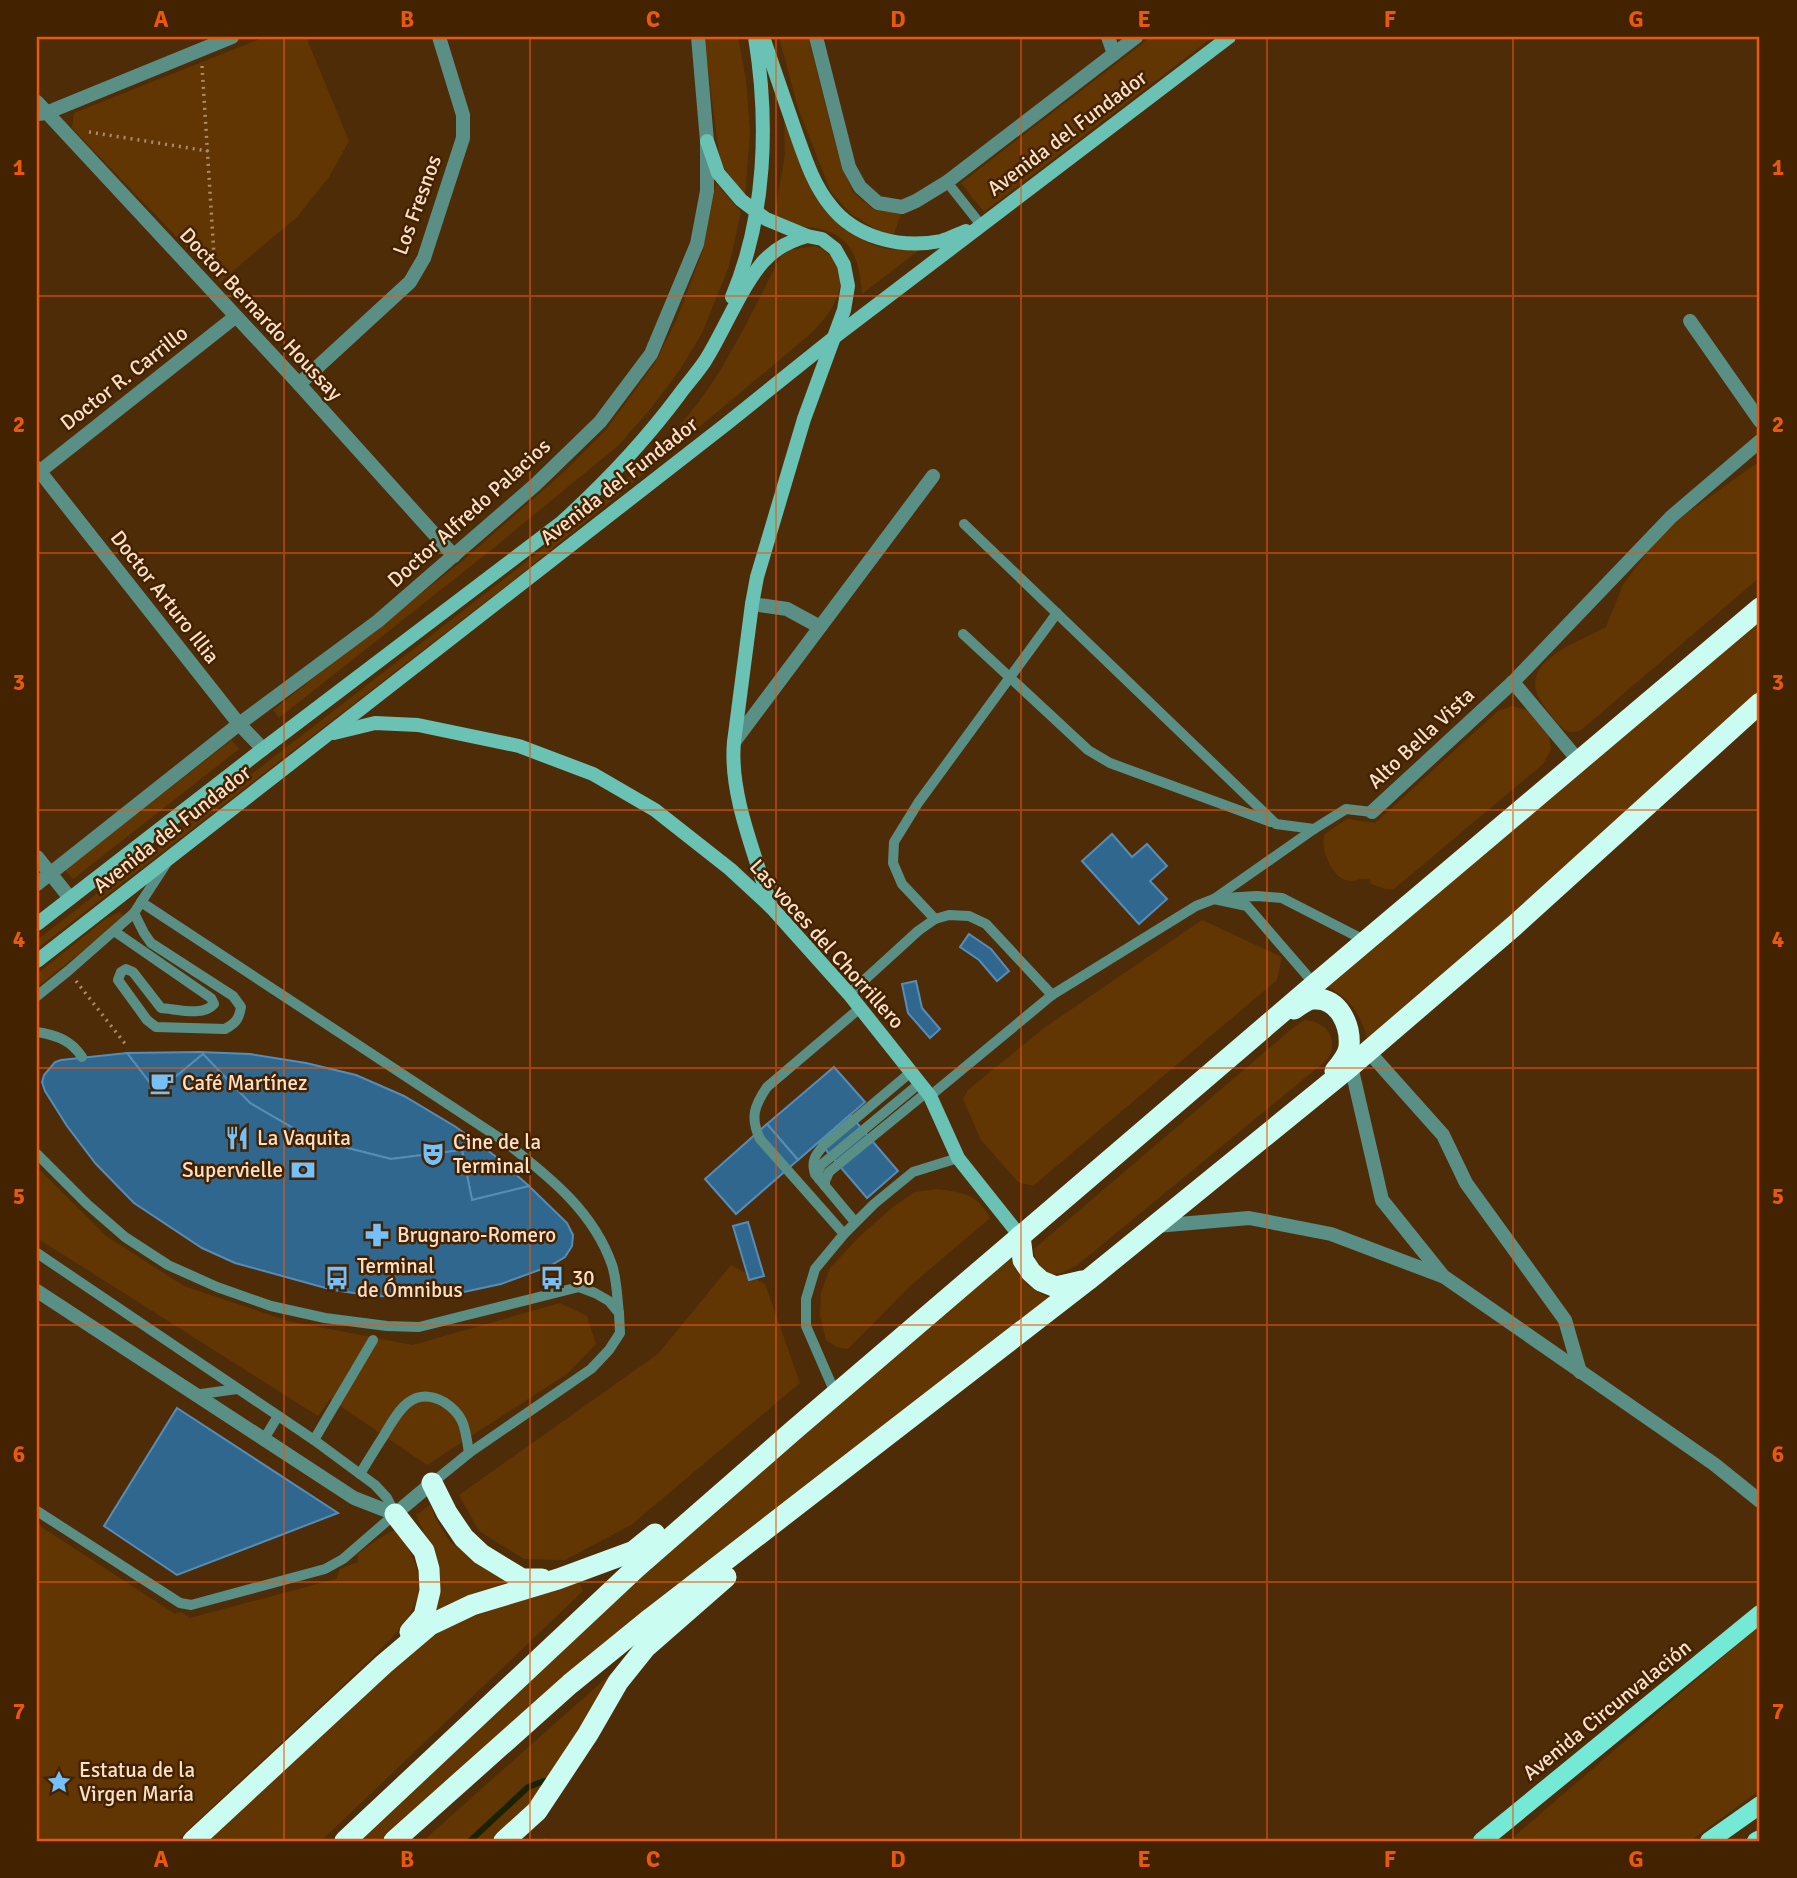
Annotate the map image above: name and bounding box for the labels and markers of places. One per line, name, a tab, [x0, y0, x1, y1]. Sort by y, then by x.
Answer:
cafe icon: Café Martínez	[148, 1069, 176, 1097]
place label: Café Martínez	[182, 1070, 307, 1096]
restaurant icon: La Vaquita	[223, 1124, 251, 1152]
place label: La Vaquita	[257, 1125, 351, 1151]
place label: Cine de la Terminal	[453, 1129, 541, 1179]
theatre icon: Cine de la Terminal	[419, 1140, 447, 1168]
bank icon: Supervielle	[289, 1156, 317, 1184]
place label: Supervielle	[182, 1157, 283, 1183]
pharmacy icon: Brugnaro-Romero	[363, 1221, 391, 1249]
place label: Brugnaro-Romero	[397, 1222, 556, 1248]
place label: Terminal de Ómnibus	[357, 1253, 463, 1303]
bus stop icon: Terminal de Ómnibus	[323, 1264, 351, 1292]
bus stop icon: 30	[538, 1264, 566, 1292]
place label: 30	[572, 1265, 595, 1291]
place label: Estatua de la Virgen María	[79, 1757, 195, 1807]
place icon: Estatua de la Virgen María	[45, 1768, 73, 1796]

